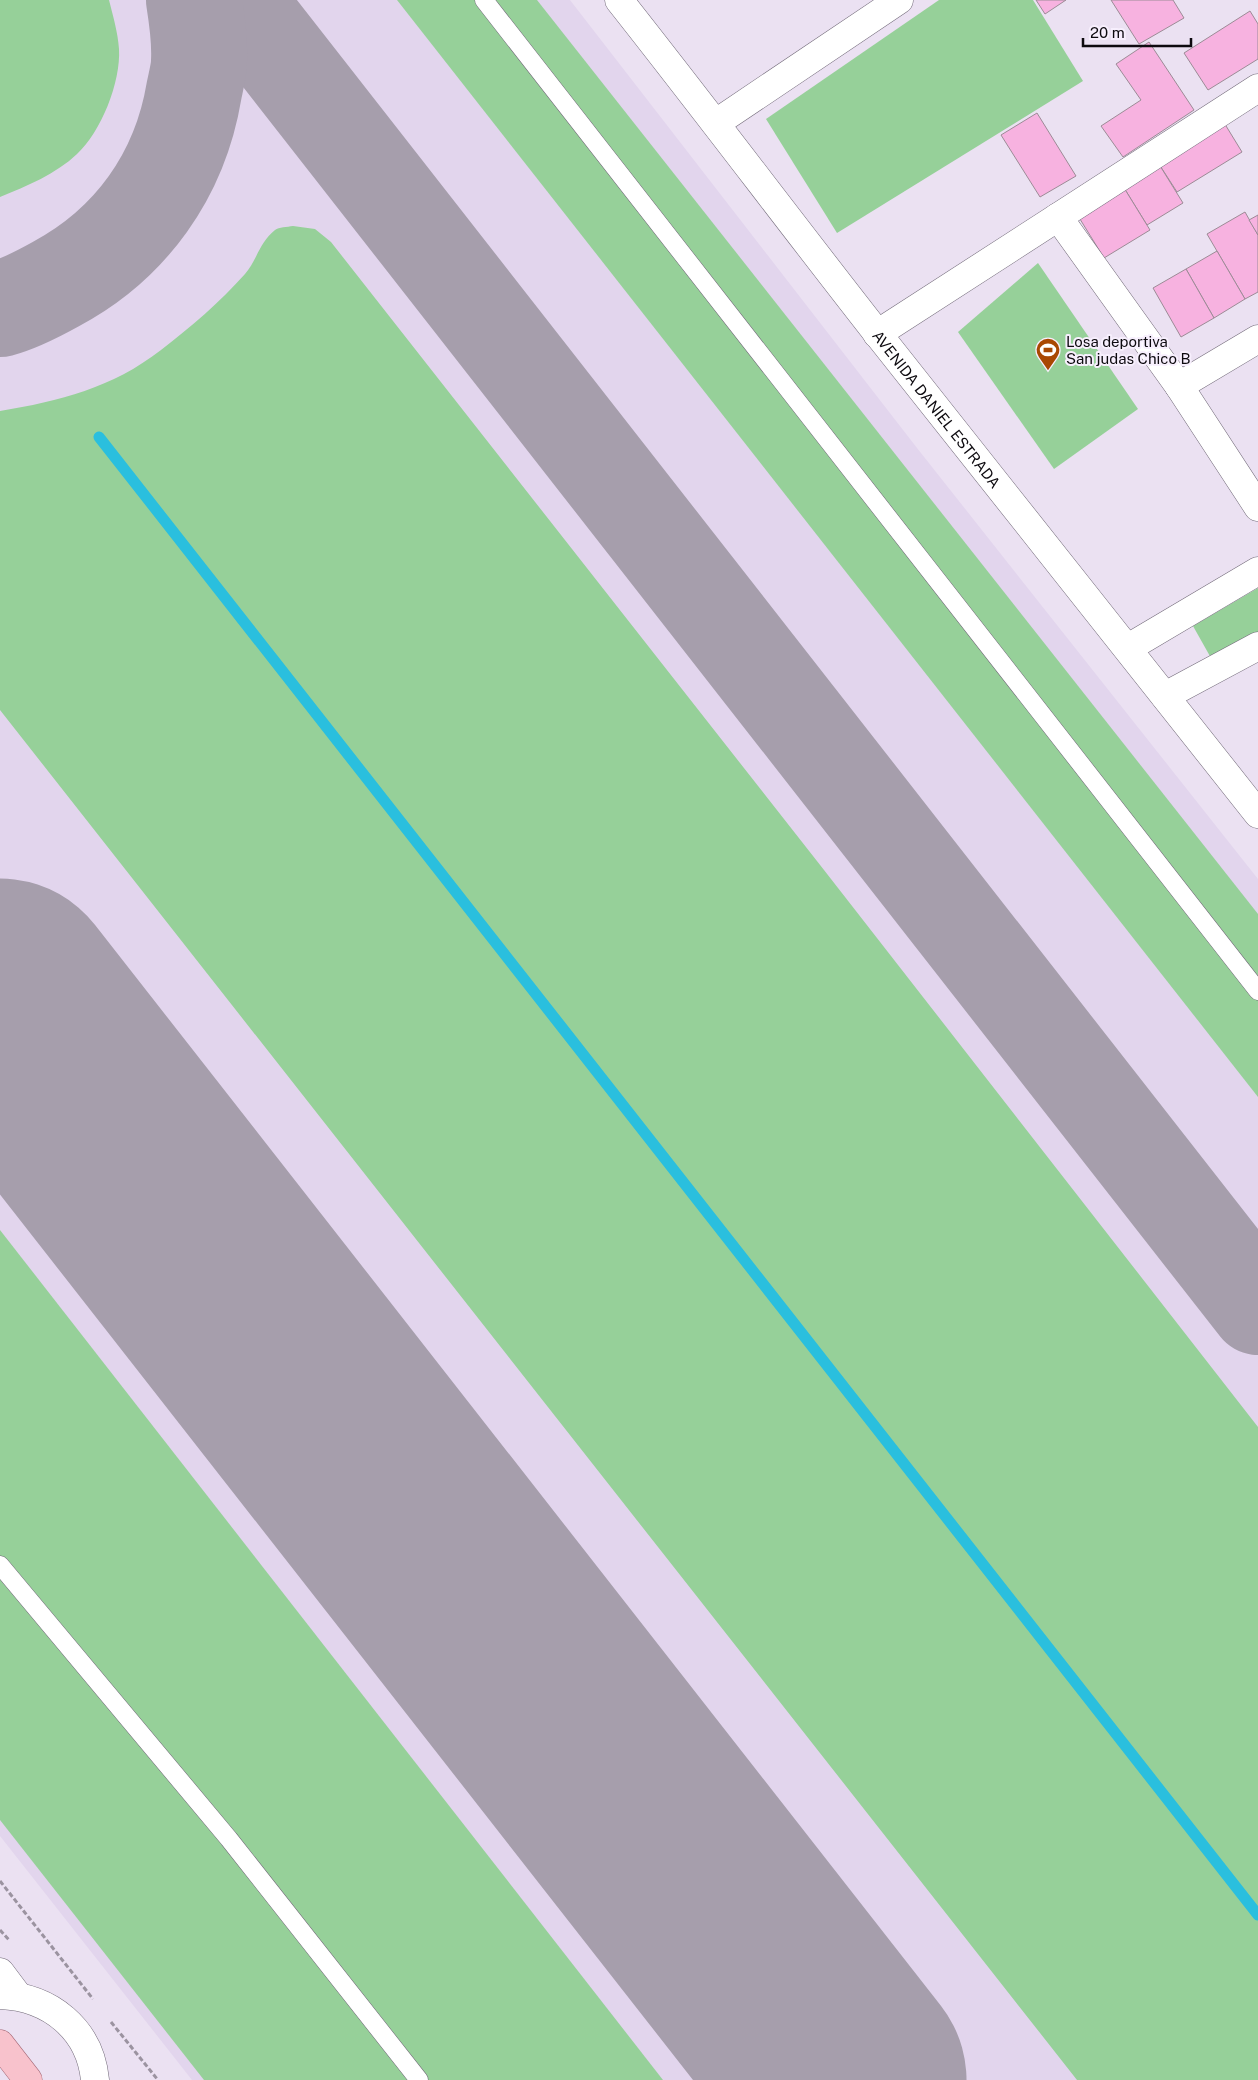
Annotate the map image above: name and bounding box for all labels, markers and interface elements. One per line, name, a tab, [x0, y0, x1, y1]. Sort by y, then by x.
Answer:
scale bar	[1083, 15, 1190, 47]
text: 20 m	[1090, 24, 1125, 41]
street label: AVENIDA DANIEL ESTRADA	[870, 327, 1004, 491]
place label: Losa deportiva San judas Chico B	[1066, 333, 1190, 367]
sports icon: Losa deportiva San judas Chico B	[1035, 337, 1061, 371]

